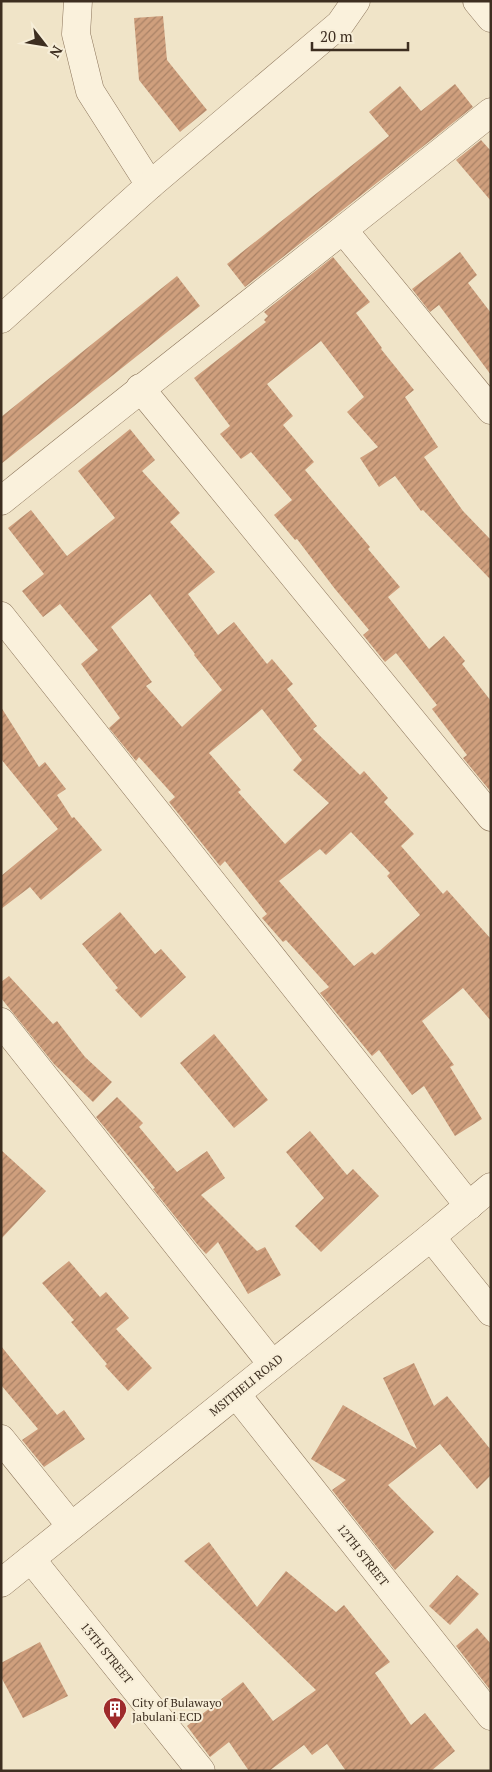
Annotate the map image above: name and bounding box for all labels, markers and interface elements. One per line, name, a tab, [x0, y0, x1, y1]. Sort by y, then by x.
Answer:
north arrow	[20, 20, 70, 70]
scale bar	[312, 20, 408, 52]
text: 20 m	[320, 26, 353, 46]
text: N	[45, 43, 67, 62]
street label: MSITHELI ROAD	[206, 1351, 286, 1419]
street label: 12TH STREET	[334, 1521, 392, 1590]
street label: 13TH STREET	[78, 1619, 137, 1687]
place label: City of Bulawayo Jabulani ECD	[132, 1695, 222, 1724]
building icon: City of Bulawayo Jabulani ECD	[102, 1696, 128, 1730]

